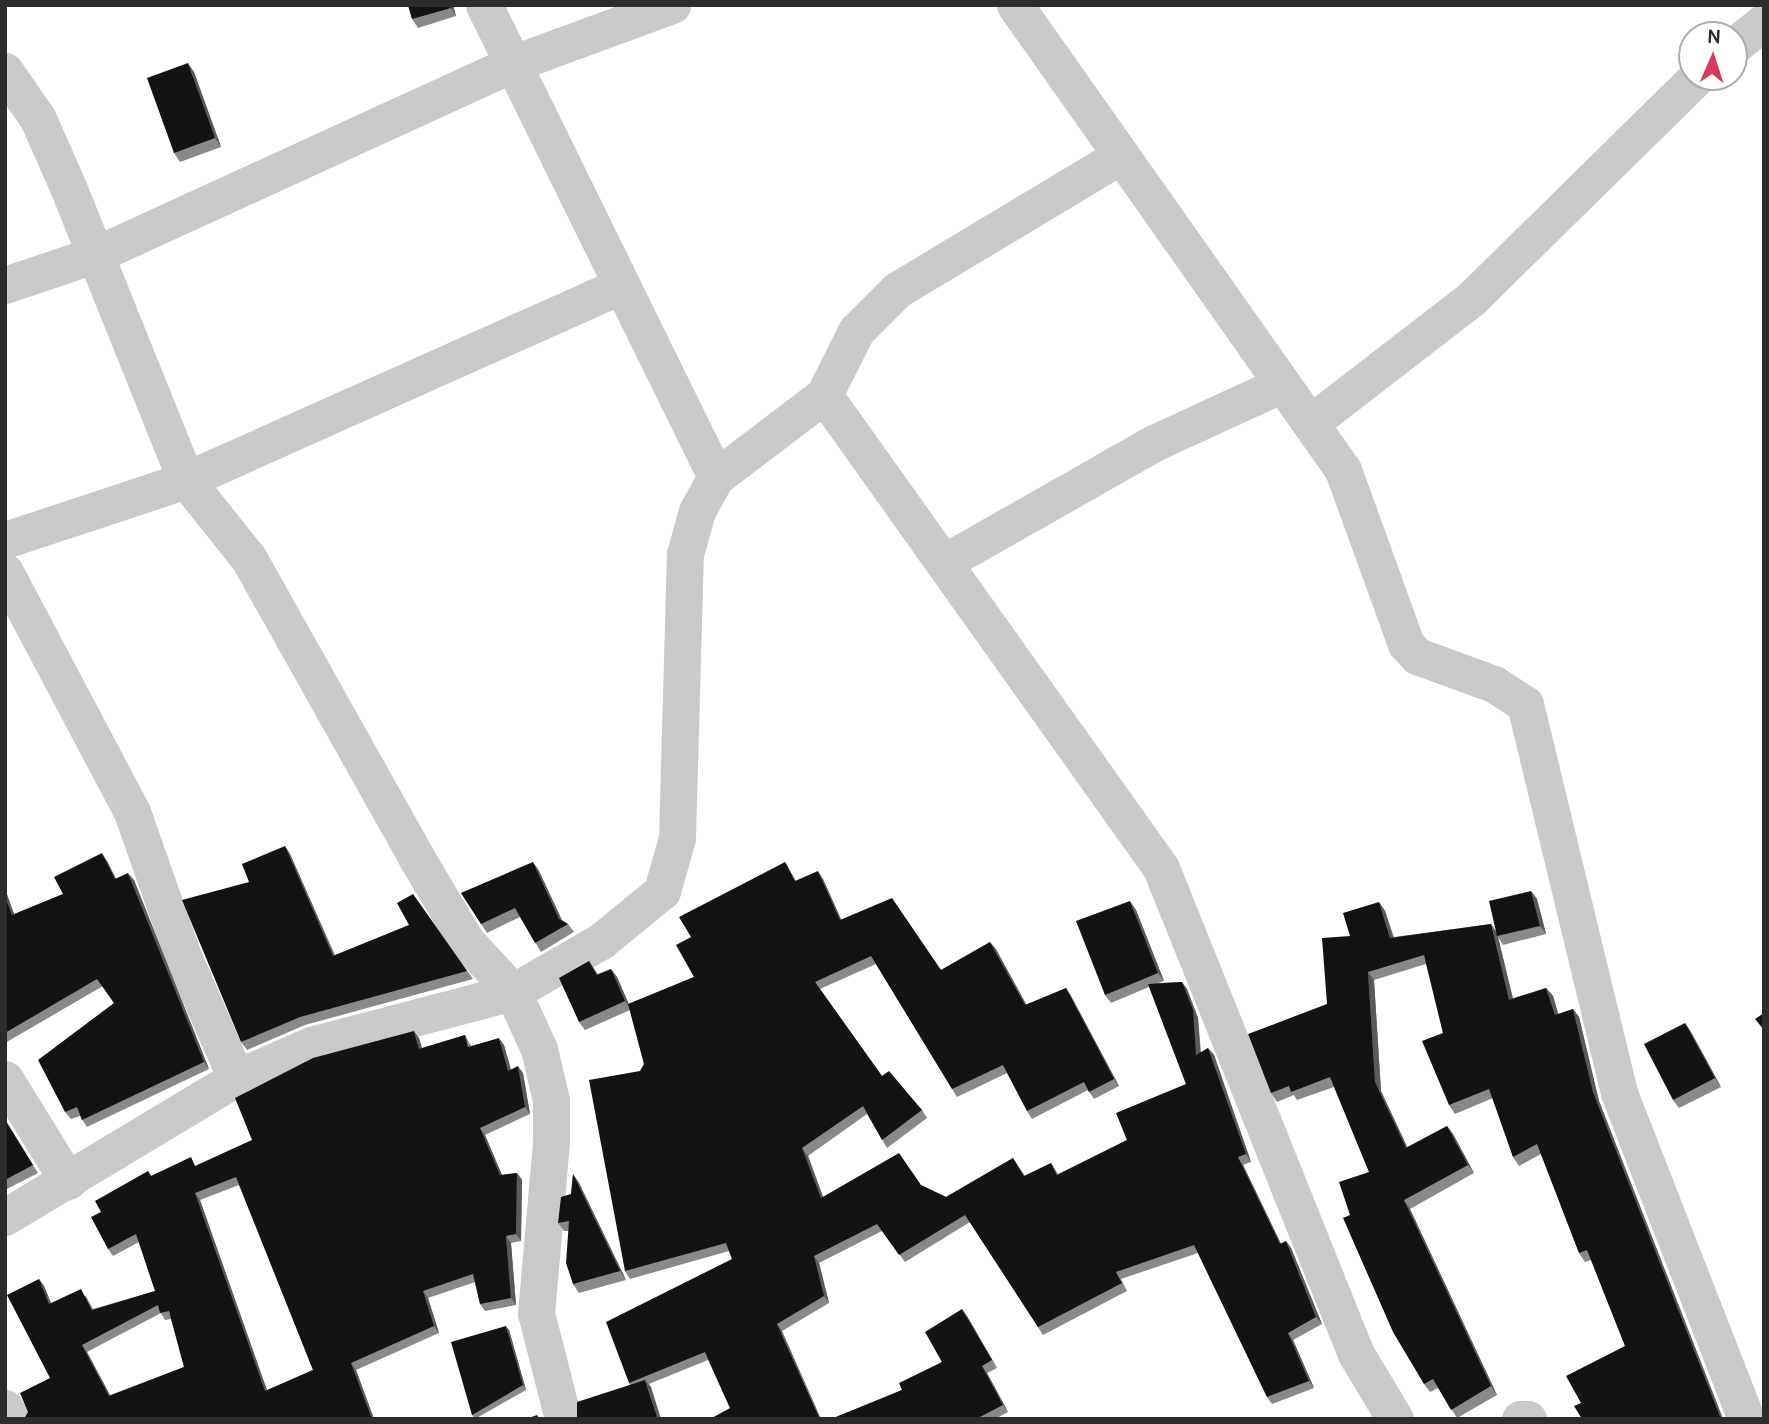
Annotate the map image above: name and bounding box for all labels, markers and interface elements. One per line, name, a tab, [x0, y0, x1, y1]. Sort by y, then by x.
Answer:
north arrow	[1678, 21, 1748, 91]
text: N	[1707, 25, 1721, 48]

